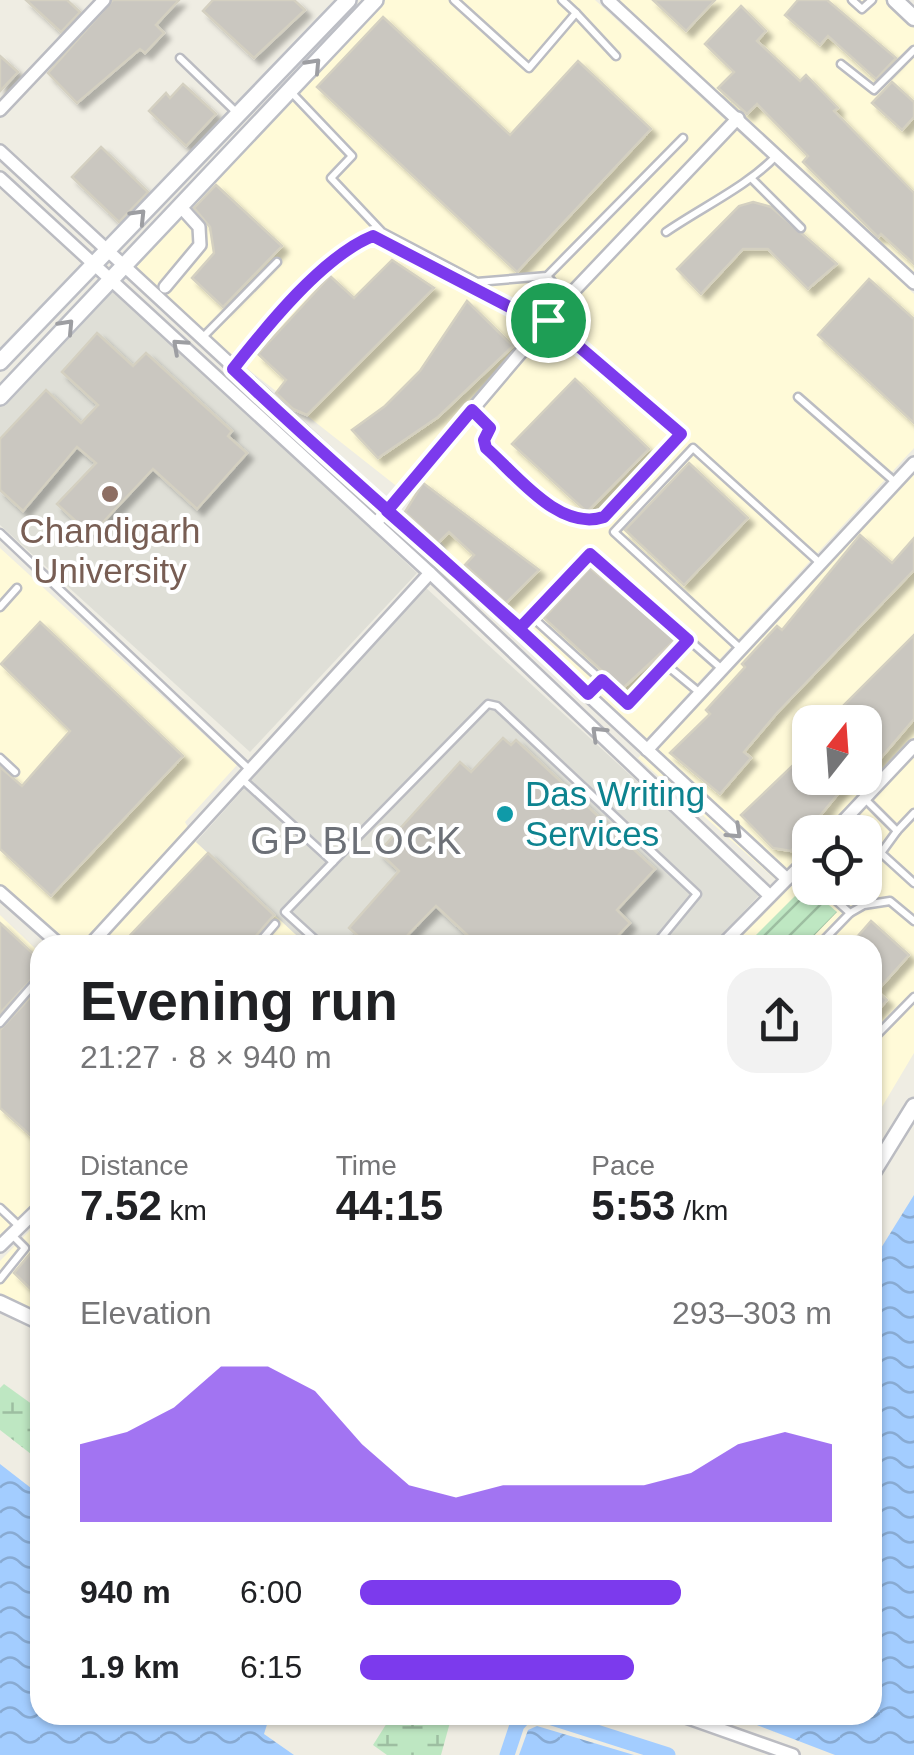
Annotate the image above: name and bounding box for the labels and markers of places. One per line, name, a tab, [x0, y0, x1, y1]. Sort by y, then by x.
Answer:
pin	[506, 278, 591, 363]
marker: Chandigarh University	[99, 483, 121, 505]
place label: Chandigarh University	[20, 511, 200, 590]
place label: Das Writing Services	[525, 774, 705, 853]
marker: Das Writing Services	[494, 803, 516, 825]

